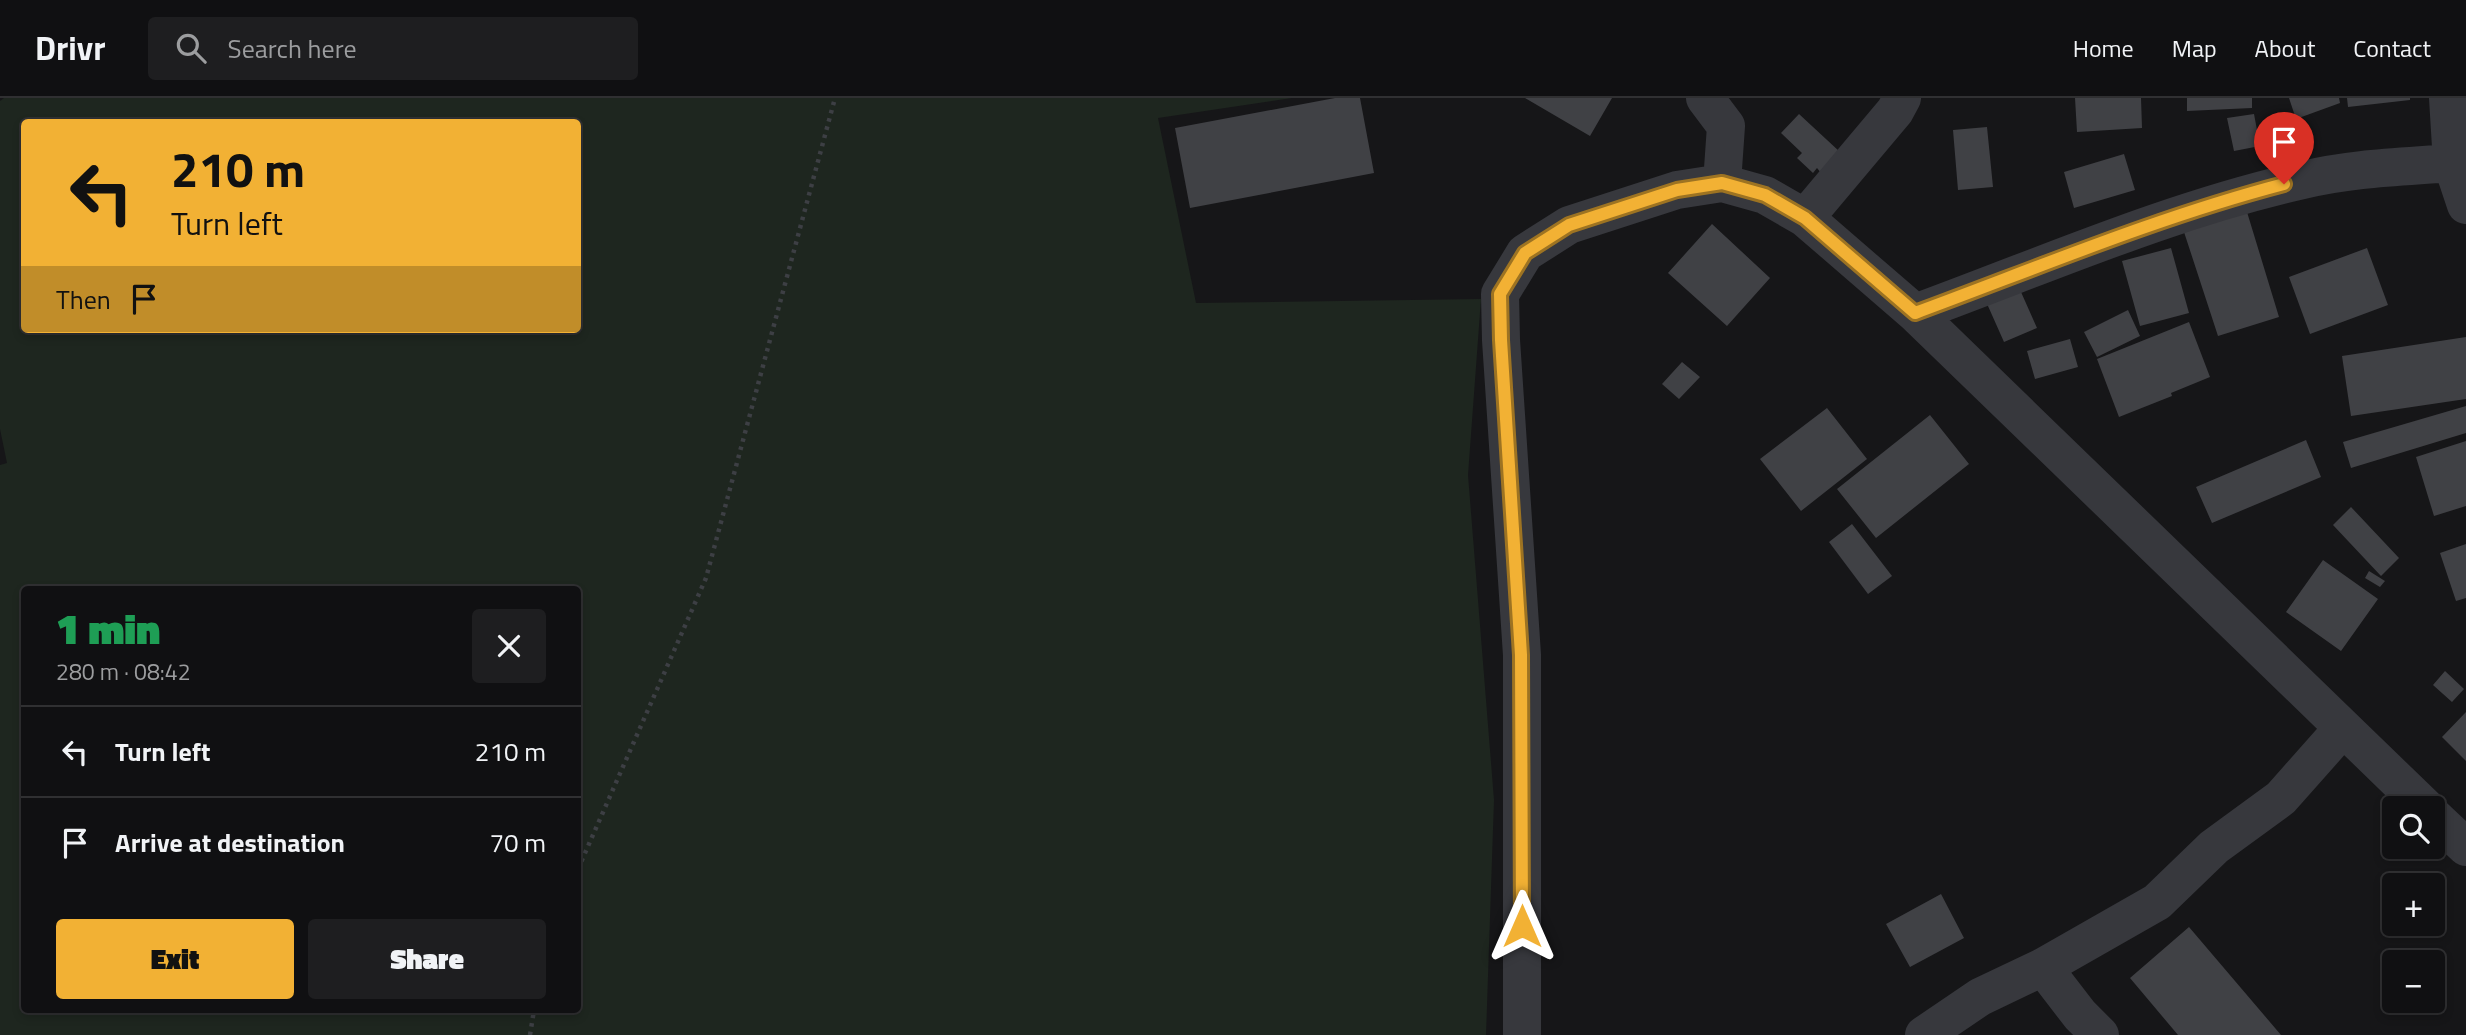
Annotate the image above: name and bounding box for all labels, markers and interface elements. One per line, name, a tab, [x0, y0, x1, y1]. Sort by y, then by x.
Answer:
search box	[148, 17, 638, 80]
text: Drivr	[35, 23, 106, 73]
icon: search	[172, 29, 210, 67]
text: Search here	[228, 29, 357, 68]
text: Home	[2073, 30, 2134, 66]
text: Map	[2172, 30, 2217, 66]
text: About	[2255, 30, 2315, 66]
text: Contact	[2353, 30, 2431, 66]
pin	[2254, 112, 2314, 184]
icon: arrive	[2265, 123, 2303, 161]
text: 210 m	[171, 131, 305, 206]
icon: left	[56, 147, 147, 238]
text: Turn left	[171, 199, 283, 247]
text: Then	[56, 280, 111, 319]
icon: arrive	[125, 280, 163, 318]
text: 1 min	[56, 596, 160, 660]
button: close	[472, 609, 546, 683]
text: 280 m · 08:42	[56, 654, 191, 689]
text: Turn left	[115, 732, 210, 771]
text: 210 m	[475, 732, 546, 771]
icon: left	[56, 733, 94, 771]
map controls	[2382, 796, 2445, 1013]
button: search	[2382, 796, 2445, 859]
text: Arrive at destination	[115, 823, 345, 862]
text: 70 m	[489, 823, 546, 862]
icon: arrive	[56, 824, 94, 862]
button: +	[2382, 873, 2445, 936]
position arrow	[1485, 889, 1559, 963]
button: Exit	[56, 919, 294, 999]
button: Share	[308, 919, 546, 999]
button: −	[2382, 950, 2445, 1013]

